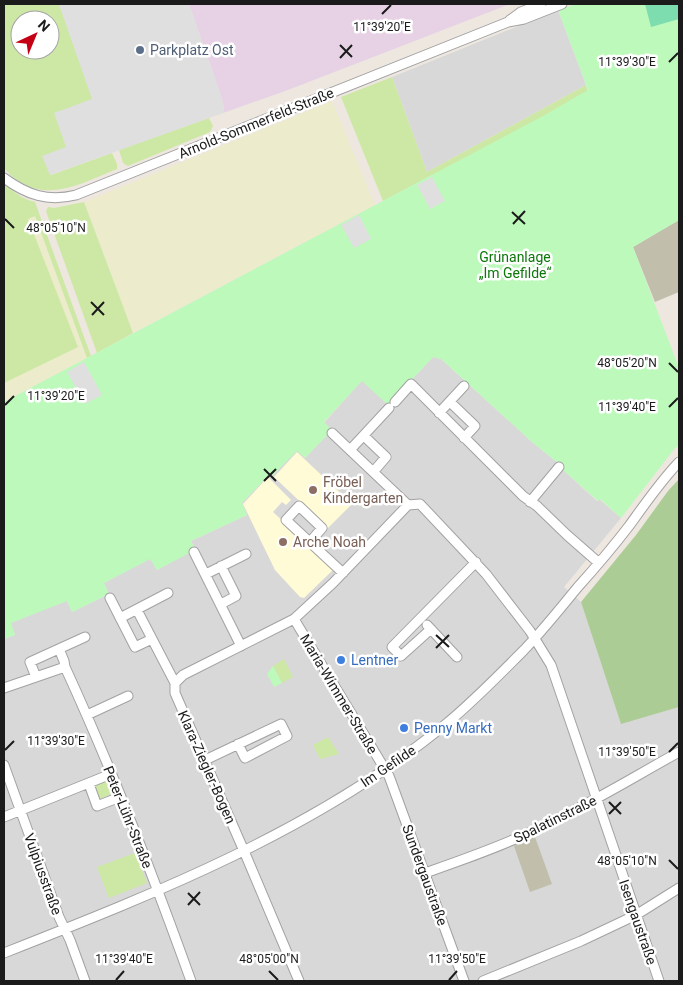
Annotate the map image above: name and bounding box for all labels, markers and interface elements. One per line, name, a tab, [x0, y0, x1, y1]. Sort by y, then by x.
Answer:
north arrow	[10, 10, 60, 60]
text: N	[35, 16, 53, 35]
text: 11°39'20"E	[353, 20, 411, 34]
place label: Parkplatz Ost	[150, 42, 234, 58]
marker: Parkplatz Ost	[134, 44, 146, 56]
text: 11°39'30"E	[598, 55, 656, 69]
street label: Arnold-Sommerfeld-Straße	[176, 85, 336, 161]
text: 48°05'10"N	[26, 221, 86, 235]
park label: Grünanlage „Im Gefilde“	[479, 249, 551, 281]
text: 48°05'20"N	[597, 356, 657, 370]
text: 11°39'20"E	[27, 389, 85, 403]
text: 11°39'40"E	[598, 400, 656, 414]
place label: Fröbel Kindergarten	[323, 474, 403, 506]
marker: Fröbel Kindergarten	[307, 484, 319, 496]
place label: Arche Noah	[293, 534, 366, 550]
marker: Arche Noah	[277, 536, 289, 548]
street label: Maria-Wimmer-Straße	[297, 631, 381, 757]
place label: Lentner	[351, 652, 398, 668]
marker: Lentner	[335, 654, 347, 666]
street label: Klara-Ziegler-Bogen	[175, 708, 239, 826]
place label: Penny Markt	[414, 720, 492, 736]
marker: Penny Markt	[398, 722, 410, 734]
text: 11°39'30"E	[27, 734, 85, 748]
street label: Im Gefilde	[357, 742, 419, 790]
text: 11°39'50"E	[598, 745, 656, 759]
street label: Peter-Lühr-Straße	[100, 764, 156, 870]
street label: Spalatinstraße	[511, 792, 599, 846]
street label: Sundergaustraße	[399, 822, 451, 928]
street label: Vulpiusstraße	[21, 831, 65, 917]
text: 48°05'10"N	[597, 854, 657, 868]
street label: Isengaustraße	[616, 877, 660, 967]
text: 11°39'40"E	[95, 952, 153, 966]
text: 48°05'00"N	[239, 952, 299, 966]
text: 11°39'50"E	[428, 952, 486, 966]

